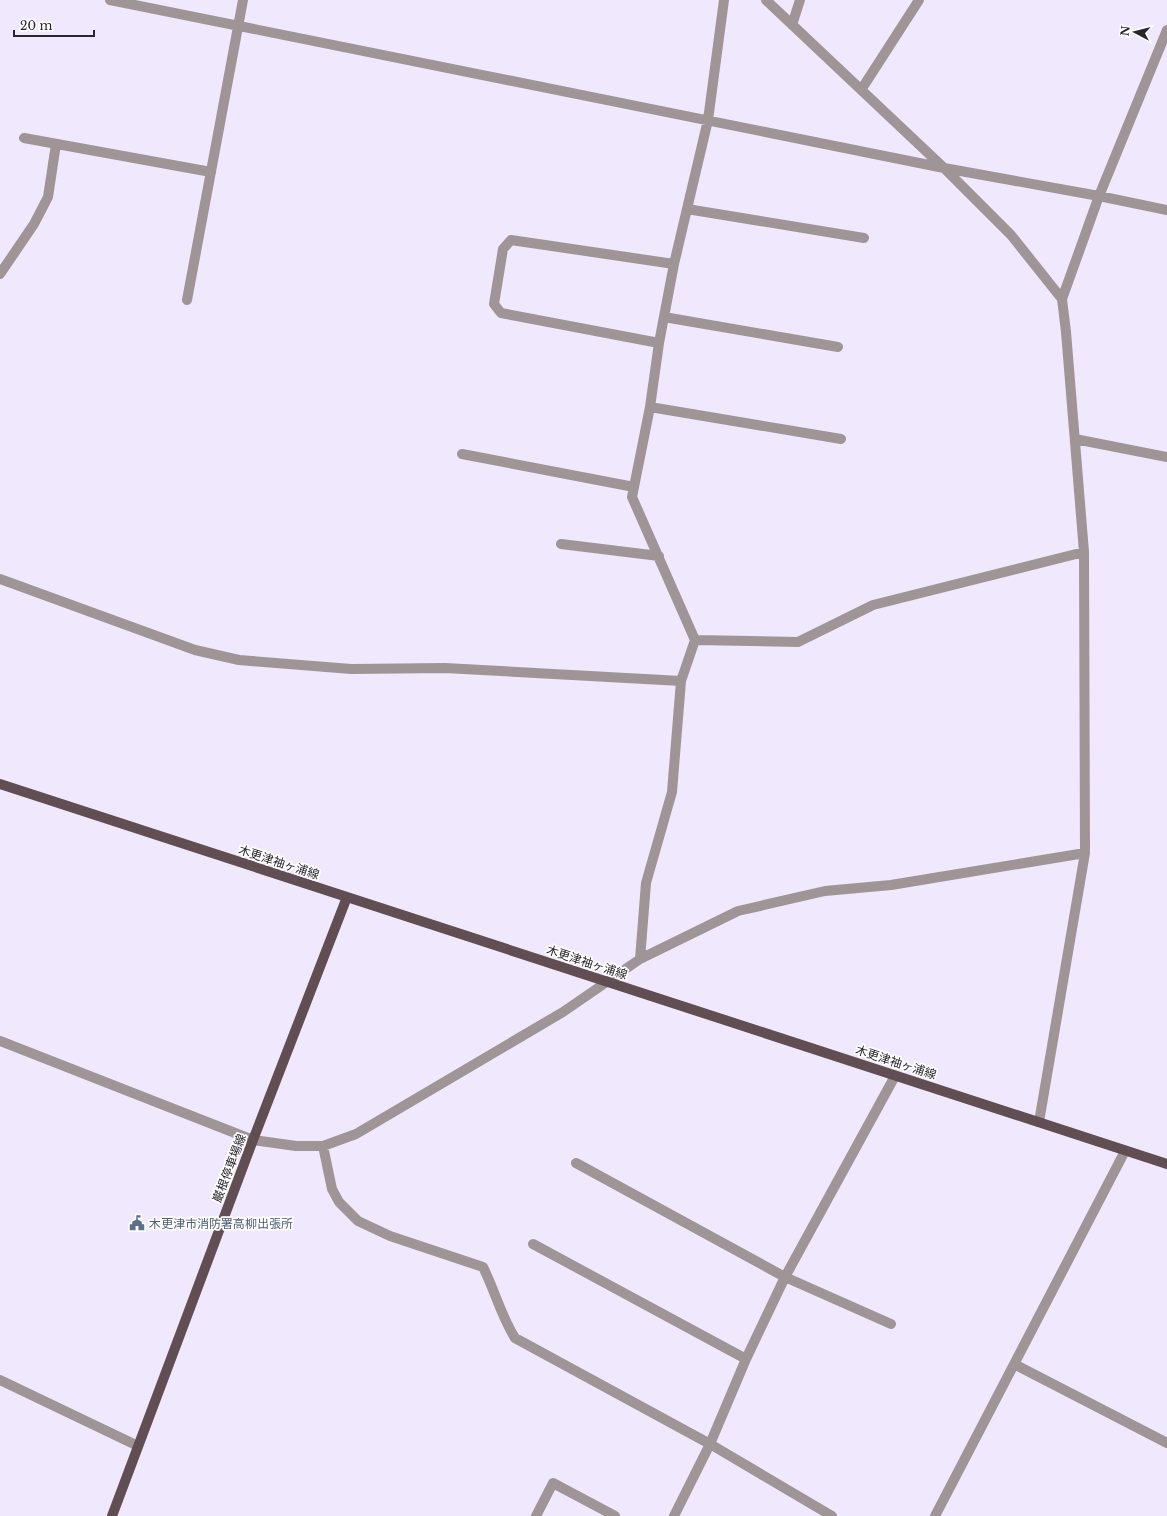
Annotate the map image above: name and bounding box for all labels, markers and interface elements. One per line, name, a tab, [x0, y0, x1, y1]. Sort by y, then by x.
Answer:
scale bar	[14, 12, 94, 38]
north arrow	[1115, 12, 1155, 52]
text: 20 m	[20, 18, 52, 33]
text: N	[1117, 24, 1133, 37]
street label: 木更津袖ヶ浦線	[237, 842, 321, 882]
street label: 木更津袖ヶ浦線	[545, 942, 629, 982]
street label: 木更津袖ヶ浦線	[854, 1042, 938, 1082]
street label: 巌根停車場線	[209, 1132, 249, 1204]
public building icon: 木更津市消防署高柳出張所	[128, 1214, 146, 1232]
place label: 木更津市消防署高柳出張所	[149, 1216, 293, 1231]

